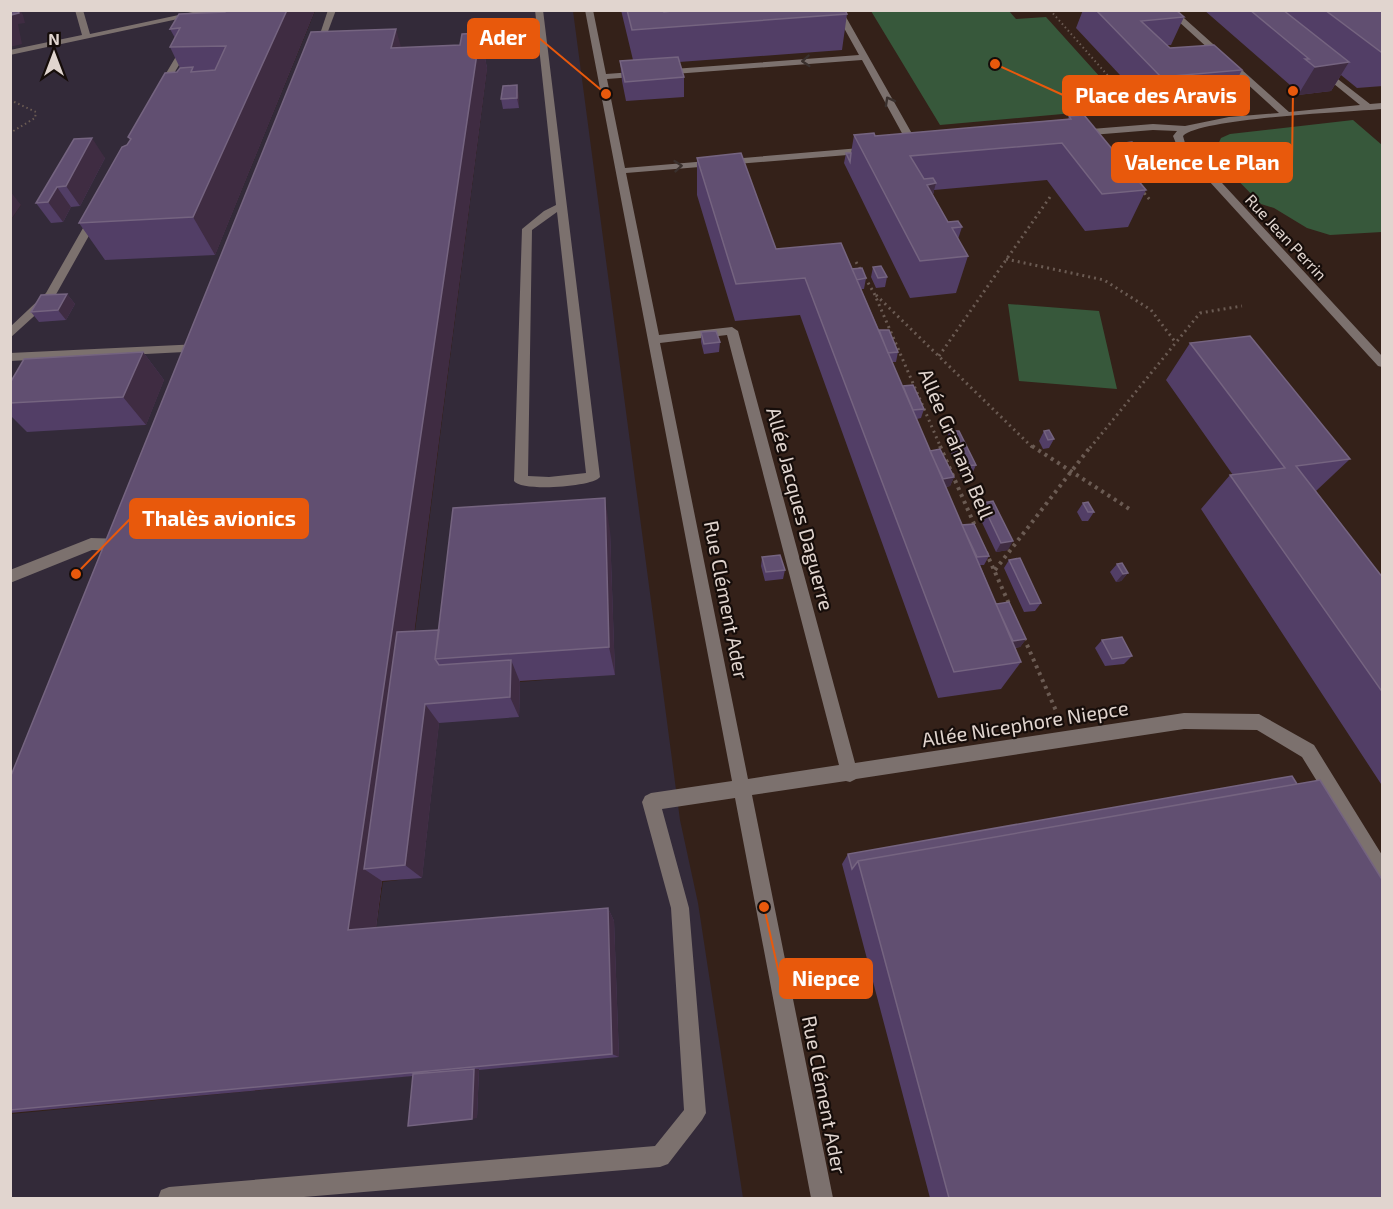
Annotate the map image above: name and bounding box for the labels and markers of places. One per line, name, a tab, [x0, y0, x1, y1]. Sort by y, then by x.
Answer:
callout: Ader	[468, 19, 539, 58]
callout: Place des Aravis	[1063, 76, 1249, 115]
callout: Valence Le Plan	[1112, 143, 1292, 182]
callout: Thalès avionics	[130, 499, 308, 538]
callout: Niepce	[780, 959, 872, 998]

